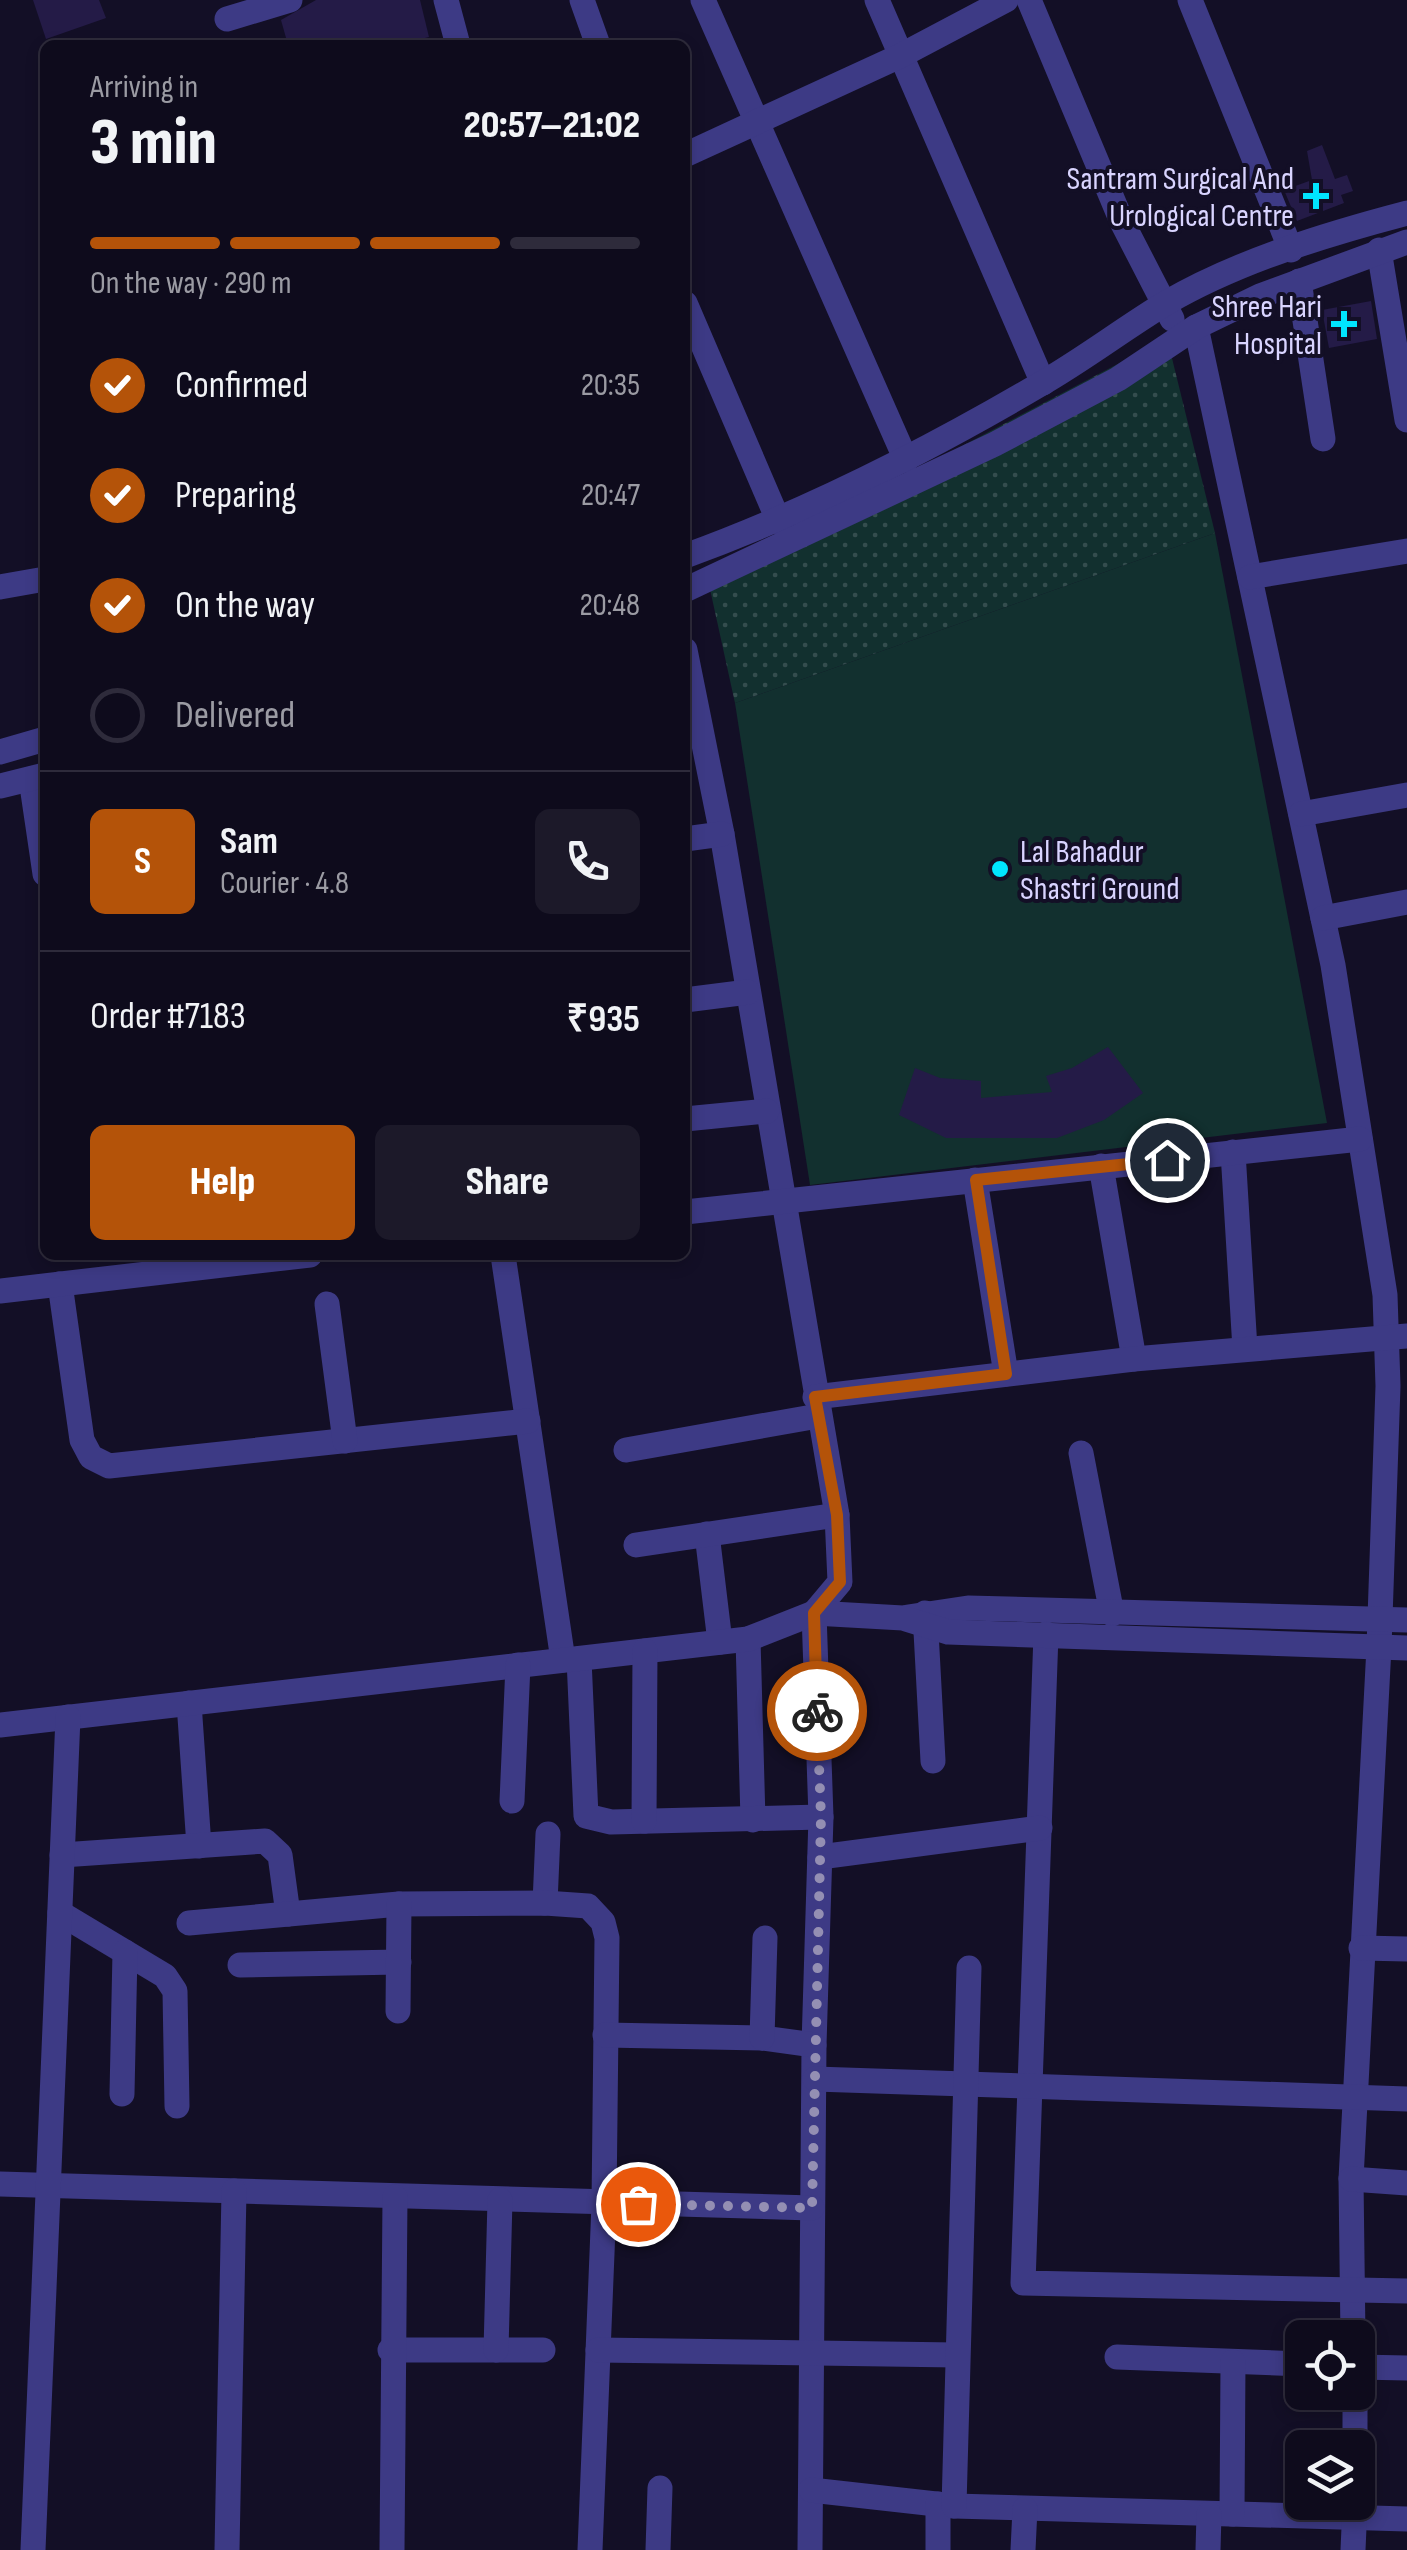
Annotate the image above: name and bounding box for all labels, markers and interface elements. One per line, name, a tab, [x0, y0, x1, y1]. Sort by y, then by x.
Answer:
text: Arriving in	[90, 68, 198, 107]
text: 20:57–21:02	[464, 103, 640, 148]
text: 3 min	[90, 105, 217, 183]
place label: Santram Surgical And Urological Centre	[1066, 160, 1294, 236]
marker: Santram Surgical And Urological Centre	[1303, 183, 1329, 209]
text: On the way · 290 m	[90, 264, 292, 303]
place label: Shree Hari Hospital	[1211, 288, 1322, 364]
marker: Shree Hari Hospital	[1331, 311, 1357, 337]
icon: check	[90, 358, 145, 413]
text: Confirmed	[175, 363, 308, 408]
text: 20:35	[581, 366, 640, 405]
icon: check	[90, 468, 145, 523]
text: Preparing	[175, 473, 296, 518]
text: 20:47	[581, 476, 640, 515]
icon: check	[90, 578, 145, 633]
text: On the way	[175, 583, 315, 628]
text: 20:48	[579, 586, 640, 625]
text: Delivered	[175, 693, 295, 738]
button: phone	[535, 809, 640, 914]
text: Sam	[220, 819, 278, 864]
place label: Lal Bahadur Shastri Ground	[1020, 833, 1180, 909]
text: S	[134, 839, 151, 884]
marker: Lal Bahadur Shastri Ground	[989, 858, 1011, 880]
text: Courier · 4.8	[220, 864, 349, 903]
text: Order #7183	[90, 994, 246, 1039]
text: ₹935	[567, 997, 640, 1042]
pin	[1125, 1118, 1210, 1203]
button: Help	[90, 1125, 355, 1240]
button: Share	[375, 1125, 640, 1240]
icon: home	[1140, 1133, 1195, 1188]
courier	[767, 1661, 867, 1761]
icon: bike	[790, 1684, 845, 1739]
pin	[596, 2162, 681, 2247]
icon: bag	[611, 2177, 666, 2232]
map controls	[1285, 2320, 1375, 2520]
button: locate	[1285, 2320, 1375, 2410]
button: layers	[1285, 2430, 1375, 2520]

